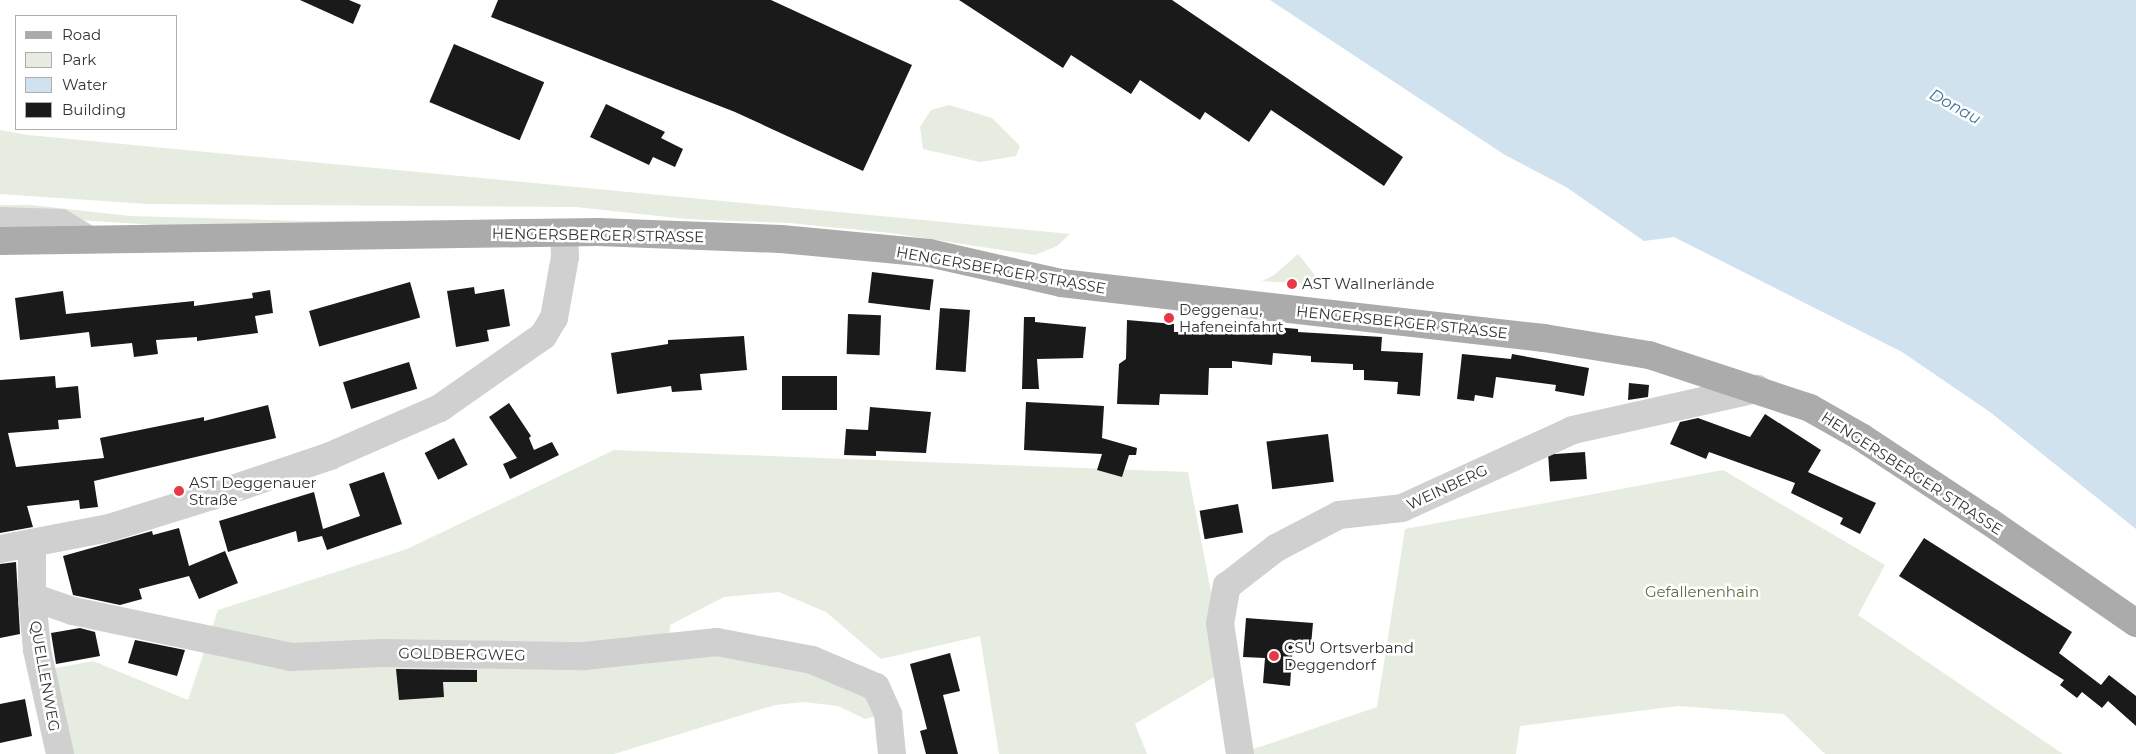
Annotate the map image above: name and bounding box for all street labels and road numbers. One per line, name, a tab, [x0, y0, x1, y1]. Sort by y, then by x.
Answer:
street label: HENGERSBERGER STRASSE	[492, 224, 704, 246]
street label: HENGERSBERGER STRASSE	[895, 243, 1107, 297]
street label: HENGERSBERGER STRASSE	[1295, 302, 1509, 342]
street label: HENGERSBERGER STRASSE	[1818, 408, 2006, 538]
street label: WEINBERG	[1404, 460, 1490, 514]
street label: QUELLENWEG	[26, 619, 64, 733]
street label: GOLDBERGWEG	[398, 644, 526, 664]

